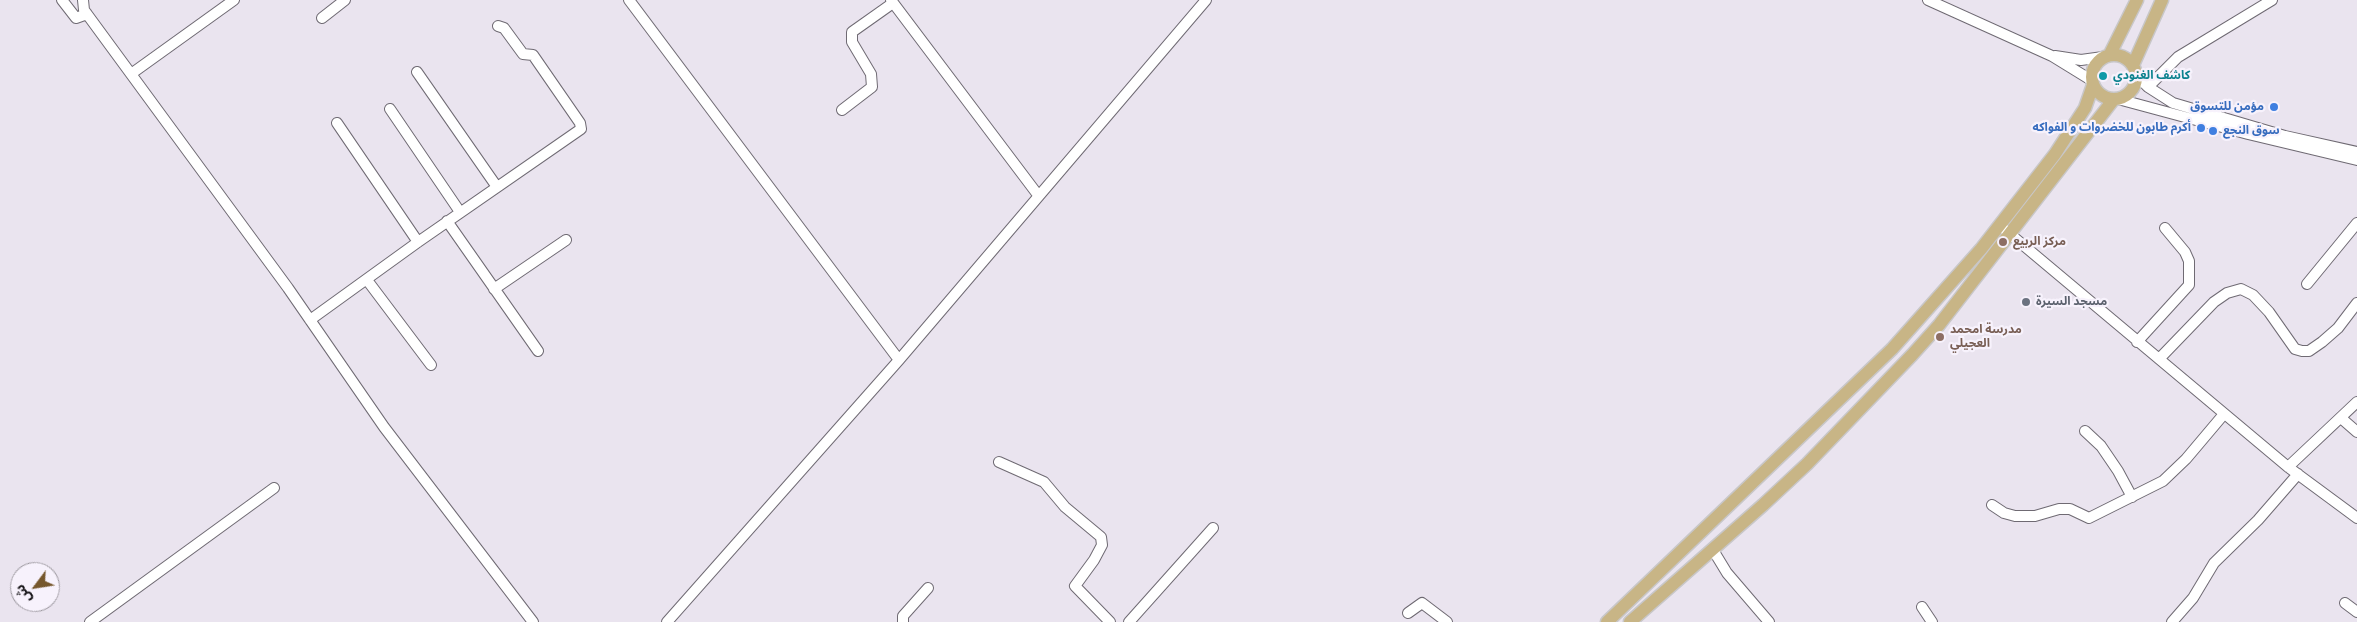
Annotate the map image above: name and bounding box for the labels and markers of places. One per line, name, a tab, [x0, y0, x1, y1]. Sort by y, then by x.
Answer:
place label: كاشف الغنودي	[2113, 69, 2190, 83]
marker: كاشف الغنودي	[2097, 70, 2109, 82]
place label: مؤمن للتسوق	[2190, 100, 2264, 114]
marker: مؤمن للتسوق	[2268, 101, 2280, 113]
place label: أكرم طابون للخضروات و الفواكه	[2033, 121, 2191, 135]
marker: أكرم طابون للخضروات و الفواكه	[2195, 122, 2207, 134]
place label: سوق النجع	[2223, 124, 2280, 138]
marker: سوق النجع	[2207, 125, 2219, 137]
place label: مركز الربيع	[2013, 235, 2066, 249]
marker: مركز الربيع	[1997, 236, 2009, 248]
place label: مسجد السيرة	[2036, 295, 2107, 309]
marker: مسجد السيرة	[2020, 296, 2032, 308]
place label: مدرسة امحمد العجيلي	[1950, 323, 2022, 351]
marker: مدرسة امحمد العجيلي	[1934, 331, 1946, 343]

